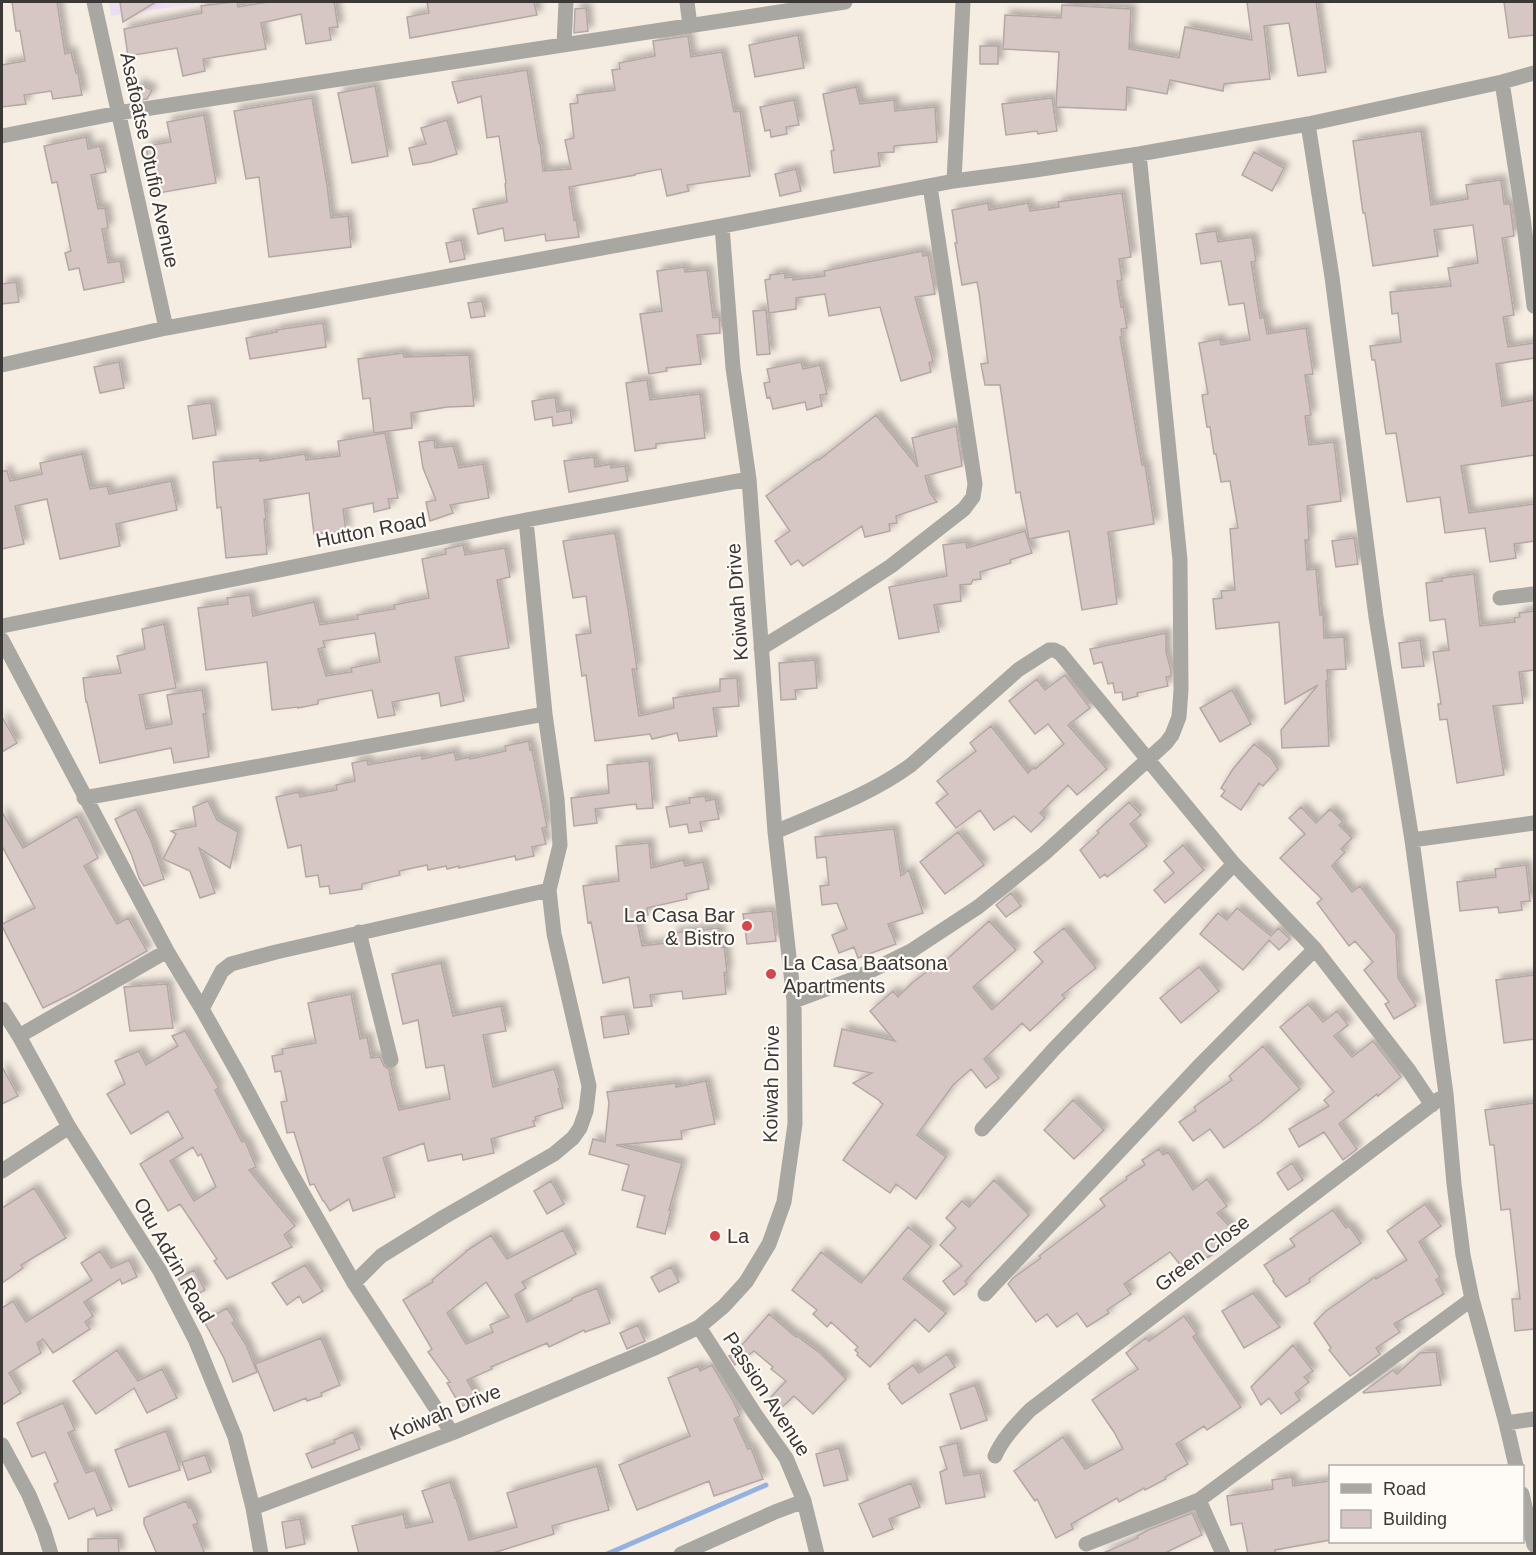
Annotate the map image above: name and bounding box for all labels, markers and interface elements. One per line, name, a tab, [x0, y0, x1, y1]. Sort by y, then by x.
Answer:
street label: Asafoatse Otufio Avenue	[116, 50, 184, 270]
street label: Hutton Road	[314, 508, 428, 552]
street label: Koiwah Drive	[722, 542, 752, 662]
place label: La Casa Bar & Bistro	[624, 904, 735, 949]
marker: La Casa Bar & Bistro	[740, 919, 754, 933]
place label: La Casa Baatsona Apartments	[783, 952, 948, 997]
marker: La Casa Baatsona Apartments	[764, 967, 778, 981]
street label: Koiwah Drive	[759, 1025, 783, 1143]
street label: Otu Adzin Road	[129, 1194, 219, 1326]
street label: Green Close	[1151, 1210, 1253, 1296]
place label: La	[727, 1225, 750, 1247]
marker: La	[708, 1229, 722, 1243]
street label: Passion Avenue	[719, 1328, 815, 1460]
street label: Koiwah Drive	[386, 1380, 504, 1444]
legend	[1329, 1465, 1524, 1543]
text: Road	[1383, 1479, 1426, 1499]
text: Building	[1383, 1509, 1447, 1529]

